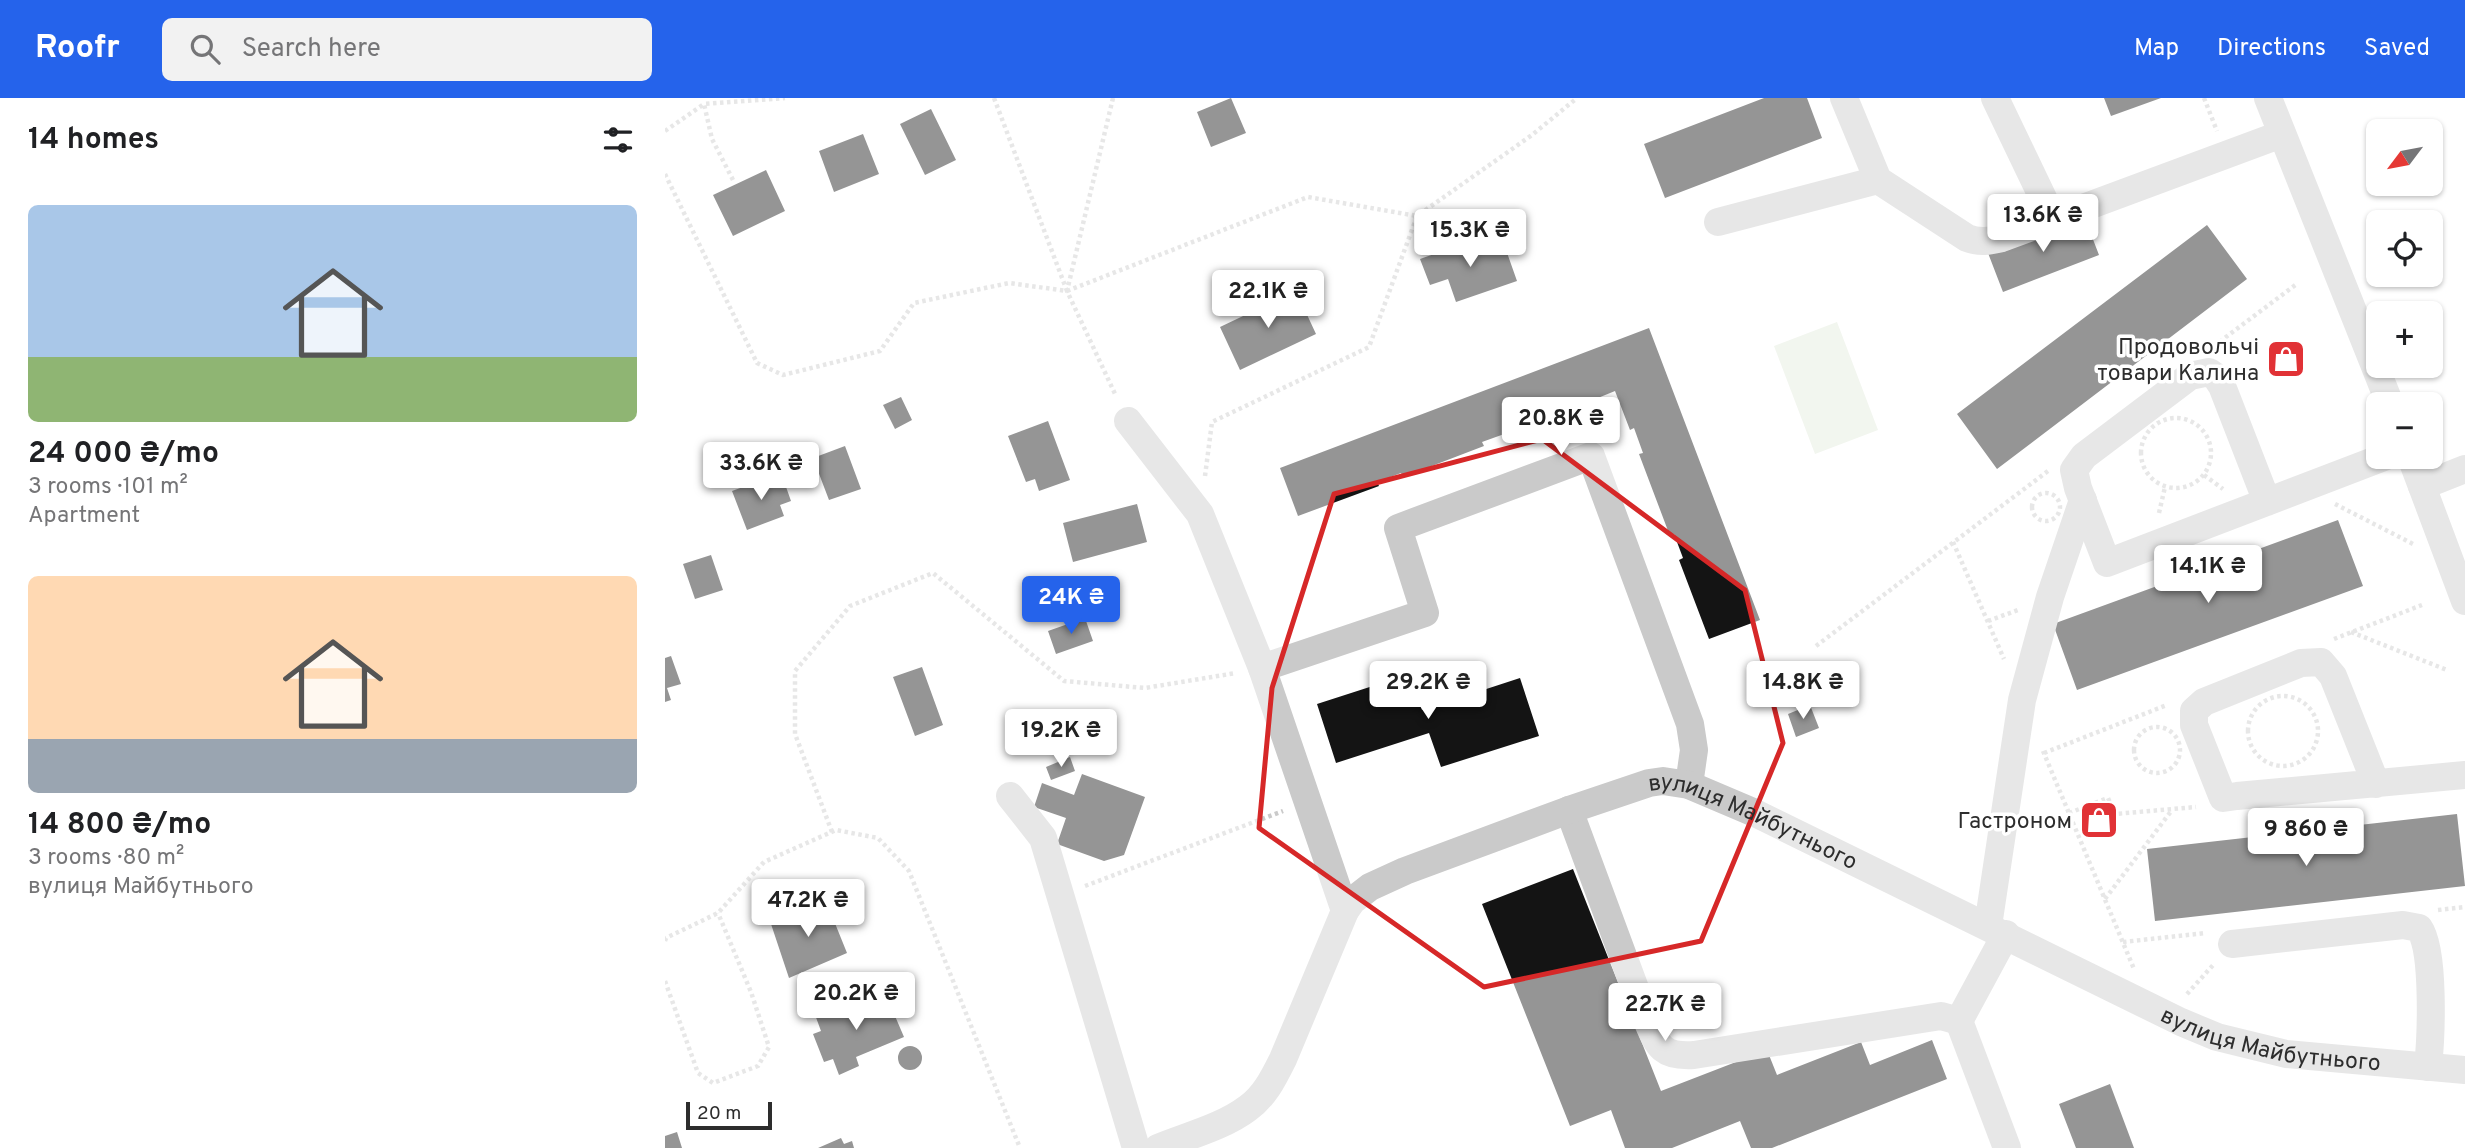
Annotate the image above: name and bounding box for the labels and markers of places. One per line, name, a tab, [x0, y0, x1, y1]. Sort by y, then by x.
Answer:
pin: 13.6K ₴	[1978, 194, 2108, 254]
pin: 15.3K ₴	[1405, 209, 1535, 269]
pin: 22.1K ₴	[1203, 271, 1333, 330]
place label: Продовольчі товари Калина	[2097, 334, 2259, 389]
shop icon: Продовольчі товари Калина	[2265, 338, 2307, 380]
pin: 20.8K ₴	[1496, 398, 1626, 457]
pin: 33.6K ₴	[696, 442, 826, 502]
pin: 14.1K ₴	[2143, 546, 2273, 605]
pin: 24K ₴	[1022, 576, 1120, 636]
pin: 29.2K ₴	[1363, 662, 1493, 721]
pin: 14.8K ₴	[1738, 662, 1868, 721]
pin: 19.2K ₴	[996, 710, 1126, 769]
shop icon: Гастроном	[2078, 799, 2120, 841]
place label: Гастроном	[1957, 808, 2072, 837]
pin: 9 860 ₴	[2241, 808, 2371, 868]
pin: 47.2K ₴	[743, 880, 873, 939]
pin: 20.2K ₴	[791, 972, 921, 1032]
pin: 22.7K ₴	[1600, 984, 1730, 1043]

